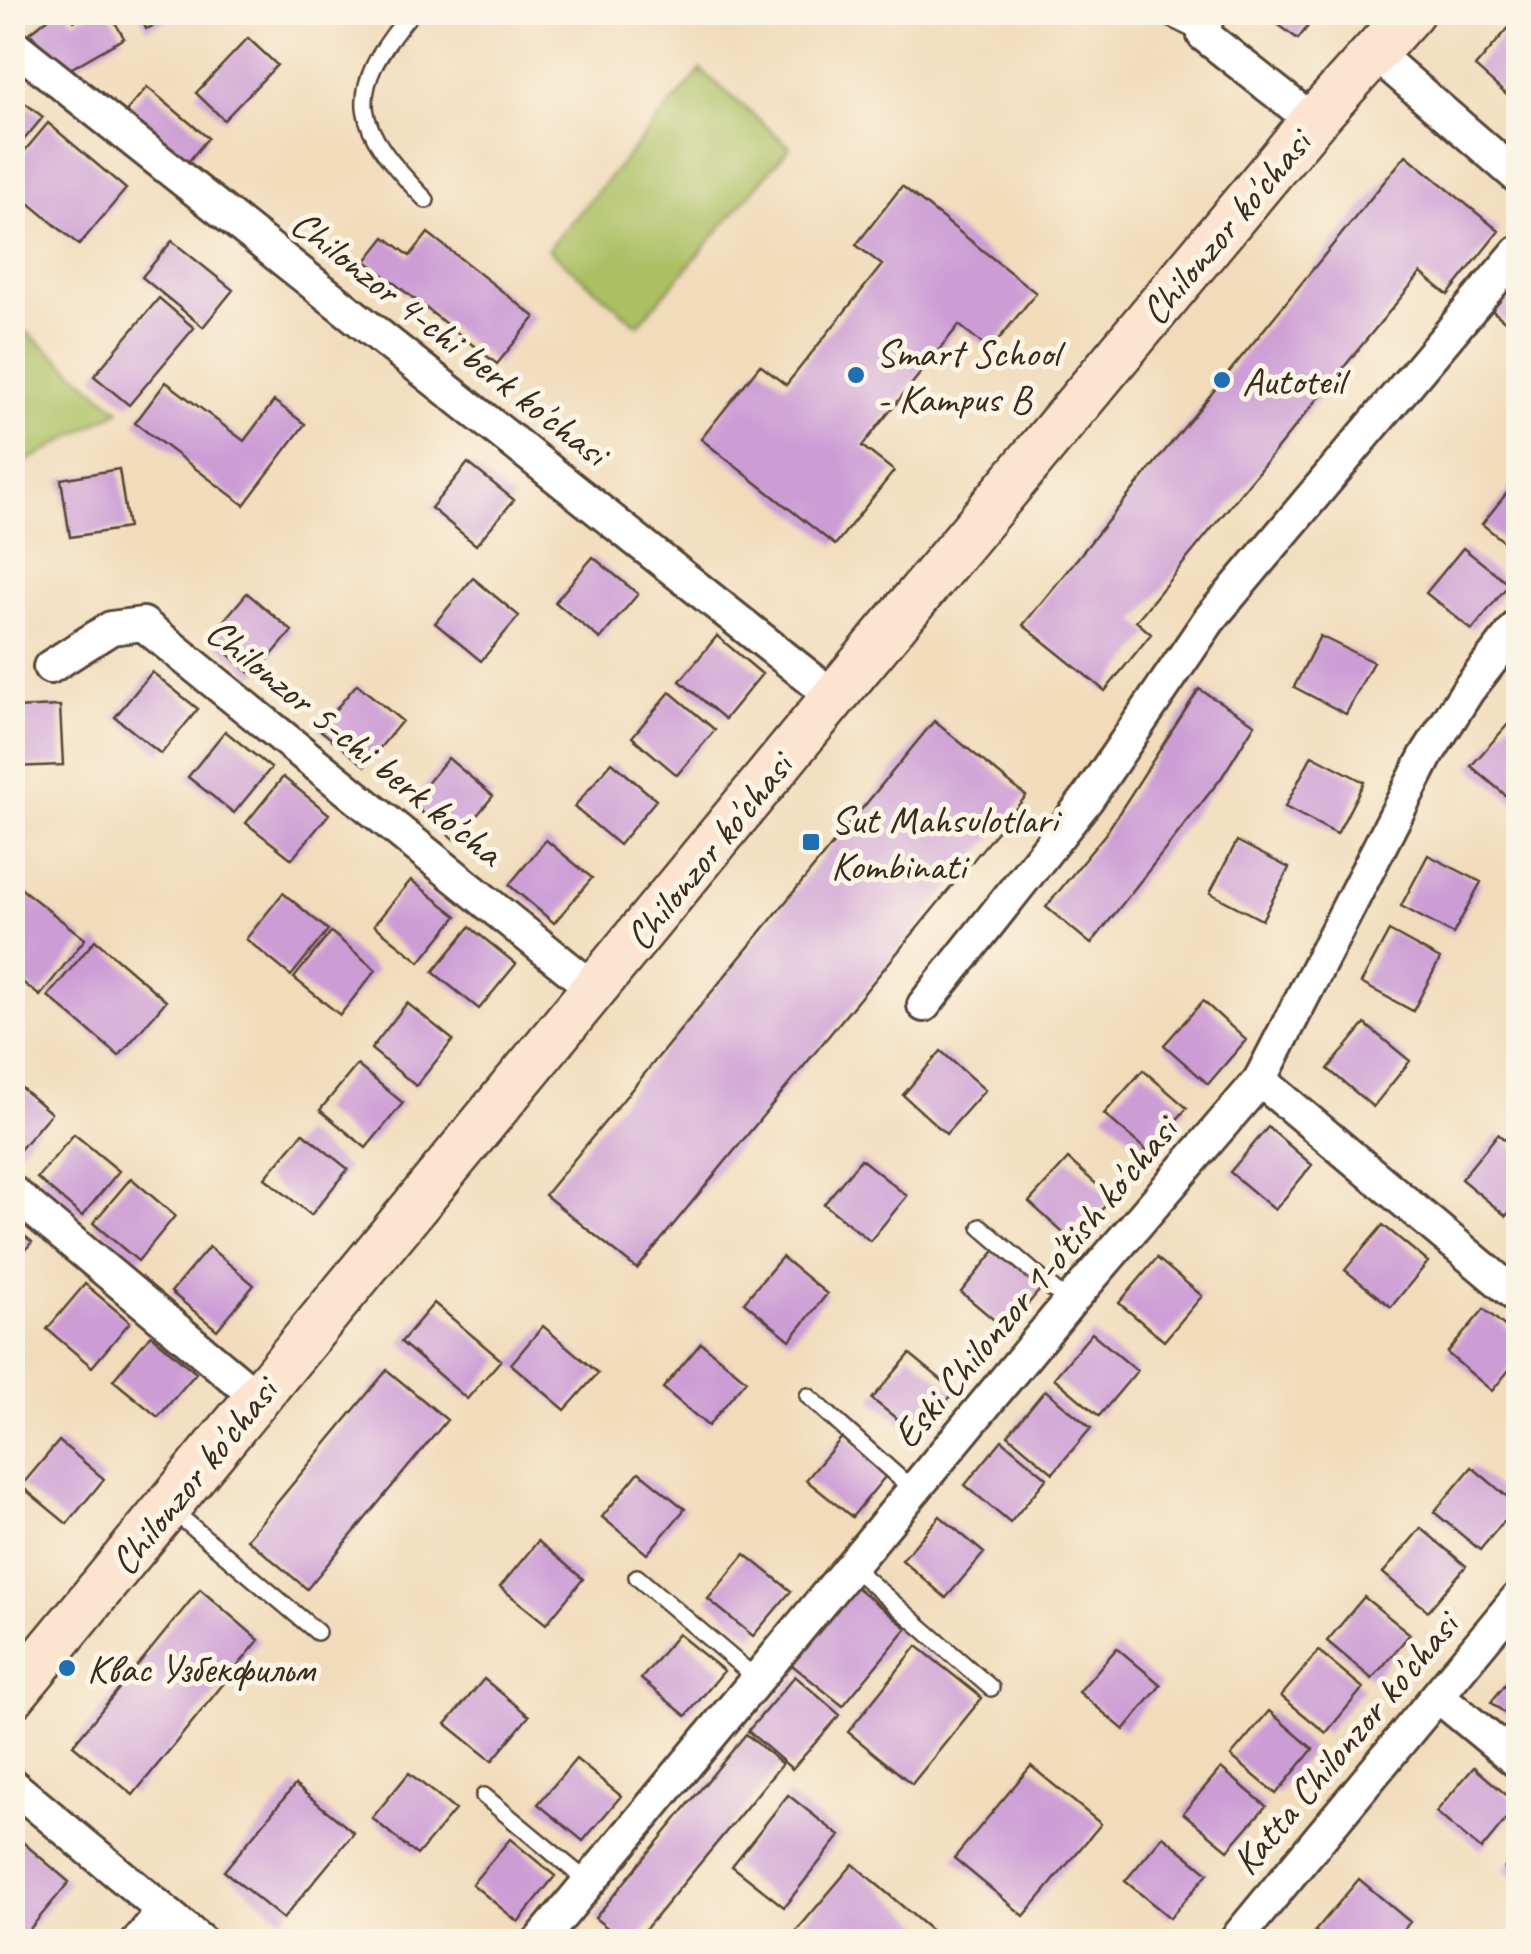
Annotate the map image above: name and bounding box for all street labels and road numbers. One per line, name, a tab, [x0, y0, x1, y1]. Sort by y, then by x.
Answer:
street label: Chilonzor ko'chasi	[1130, 117, 1325, 335]
street label: Chilonzor 4-chi berk ko'chasi	[281, 198, 621, 480]
street label: Chilonzor 5-chi berk ko'cha	[196, 607, 515, 878]
street label: Chilonzor ko'chasi	[614, 740, 806, 960]
street label: Eski Chilonzor 1-o'tish ko'chasi	[881, 1103, 1191, 1459]
street label: Chilonzor ko'chasi	[99, 1365, 291, 1585]
street label: Katta Chilonzor ko'chasi	[1221, 1599, 1472, 1885]

